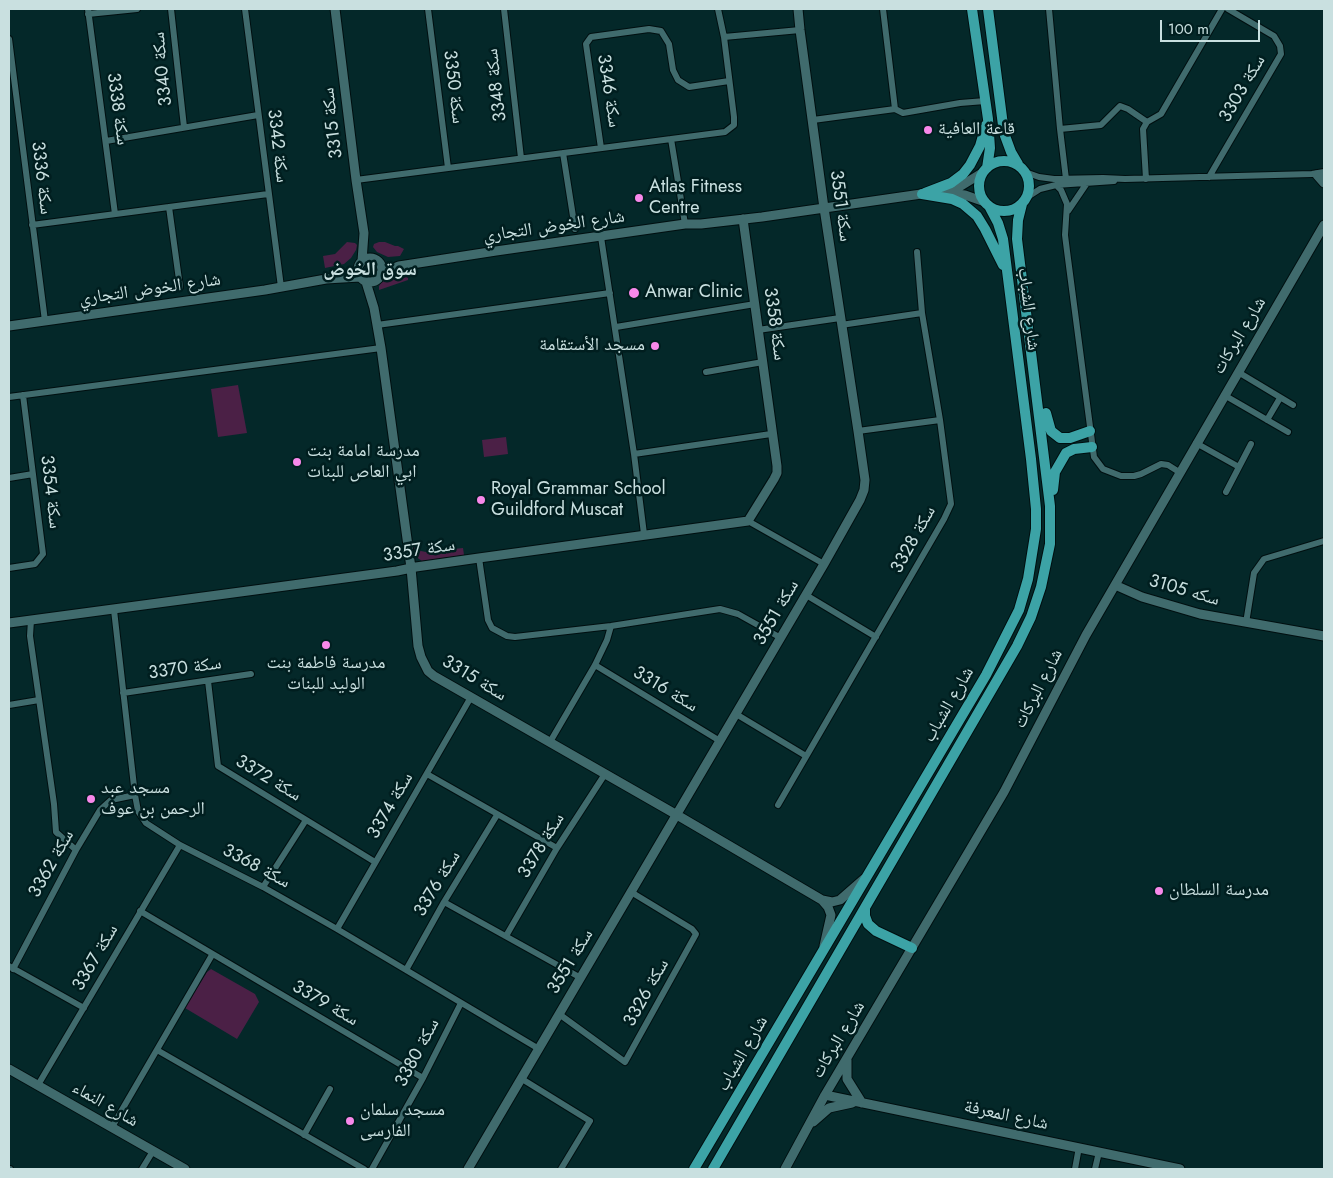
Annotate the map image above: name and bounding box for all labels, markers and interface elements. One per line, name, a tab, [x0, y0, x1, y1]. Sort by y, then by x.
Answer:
scale bar	[1163, 10, 1263, 42]
text: 100 m	[1168, 18, 1209, 40]
street label: سكة 3340	[148, 31, 178, 107]
street label: سكة 3348	[482, 47, 512, 123]
street label: سكة 3350	[438, 49, 468, 125]
street label: سكة 3303	[1215, 52, 1271, 126]
street label: سكة 3346	[592, 53, 624, 129]
street label: سكة 3338	[101, 71, 133, 147]
street label: سكة 3315	[318, 86, 348, 160]
street label: سكة 3342	[262, 108, 292, 184]
place label: قاعة العافية	[938, 119, 1015, 141]
marker: قاعة العافية	[922, 124, 934, 136]
street label: سكة 3336	[26, 140, 56, 216]
street label: سكة 3551	[824, 169, 856, 243]
place label: Atlas Fitness Centre	[649, 177, 742, 220]
marker: Atlas Fitness Centre	[633, 192, 645, 204]
street label: شارع الخوض التجاري	[482, 206, 626, 248]
district label: سوق الخوض	[323, 259, 417, 281]
street label: شارع الشباب	[1012, 266, 1044, 352]
street label: شارع الخوض التجاري	[78, 269, 222, 311]
place label: Anwar Clinic	[645, 282, 743, 304]
marker: Anwar Clinic	[627, 286, 641, 300]
street label: سكة 3358	[758, 286, 790, 362]
street label: شارع البركات	[1209, 294, 1271, 378]
place label: مسجد الأستقامة	[539, 335, 645, 357]
marker: مسجد الأستقامة	[649, 340, 661, 352]
place label: مدرسة امامة بنت ابي العاص للبنات	[307, 441, 420, 484]
street label: سكة 3354	[35, 454, 65, 530]
marker: مدرسة امامة بنت ابي العاص للبنات	[291, 456, 303, 468]
place label: Royal Grammar School Guildford Muscat	[491, 479, 666, 522]
marker: Royal Grammar School Guildford Muscat	[475, 494, 487, 506]
street label: سكة 3328	[887, 503, 941, 577]
street label: سكة 3357	[381, 535, 457, 567]
street label: سكه 3105	[1146, 571, 1222, 611]
street label: سكة 3551	[750, 576, 804, 650]
marker: مدرسة فاطمة بنت الوليد للبنات	[320, 639, 332, 651]
street label: شارع البركات	[1010, 646, 1068, 732]
street label: سكة 3315	[438, 651, 510, 707]
street label: سكة 3370	[147, 653, 223, 685]
place label: مدرسة فاطمة بنت الوليد للبنات	[267, 653, 385, 696]
street label: سكة 3316	[629, 662, 701, 718]
street label: شارع الشباب	[919, 664, 979, 746]
street label: سكة 3372	[231, 751, 305, 807]
street label: سكة 3374	[363, 769, 419, 843]
place label: مسجد عبد الرحمن بن عوف	[101, 778, 205, 821]
marker: مسجد عبد الرحمن بن عوف	[85, 793, 97, 805]
street label: سكة 3378	[514, 809, 570, 883]
street label: سكة 3362	[25, 826, 79, 902]
street label: سكة 3368	[218, 840, 294, 894]
street label: سكة 3376	[410, 847, 466, 921]
place label: مدرسة السلطان	[1169, 880, 1269, 902]
marker: مدرسة السلطان	[1153, 885, 1165, 897]
street label: سكة 3367	[68, 921, 124, 995]
street label: سكة 3551	[543, 926, 599, 998]
street label: سكة 3326	[620, 955, 674, 1031]
street label: سكة 3379	[288, 976, 362, 1032]
street label: شارع البركات	[808, 998, 870, 1082]
street label: شارع الشباب	[713, 1013, 773, 1095]
street label: سكة 3380	[391, 1015, 445, 1091]
street label: شارع النماء	[68, 1077, 142, 1133]
street label: شارع المعرفة	[962, 1097, 1050, 1135]
place label: مسجد سلمان الفارسى	[360, 1100, 445, 1142]
marker: مسجد سلمان الفارسى	[344, 1115, 356, 1127]

